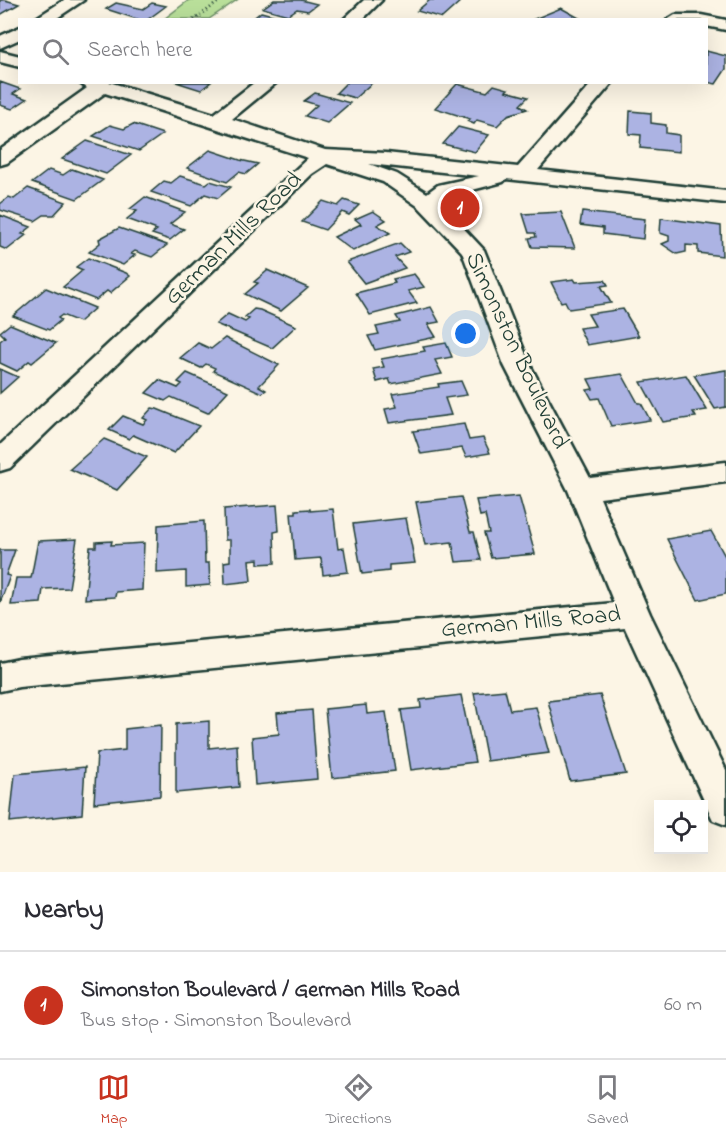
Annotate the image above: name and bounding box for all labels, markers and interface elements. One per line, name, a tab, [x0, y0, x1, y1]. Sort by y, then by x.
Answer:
search box	[18, 18, 708, 84]
icon: search	[39, 35, 72, 68]
text: Search here	[87, 35, 192, 67]
street label: German Mills Road	[157, 164, 311, 314]
pin: 1	[440, 186, 480, 230]
street label: Simonston Boulevard	[455, 247, 577, 456]
your location	[451, 319, 480, 348]
street label: German Mills Road	[440, 598, 623, 648]
map controls	[654, 800, 708, 854]
button: locate	[654, 800, 708, 854]
text: Nearby	[24, 892, 103, 930]
text: Simonston Boulevard / German Mills Road	[81, 975, 460, 1007]
text: 1	[40, 991, 47, 1020]
text: 60 m	[664, 991, 702, 1020]
text: Bus stop · Simonston Boulevard	[81, 1007, 351, 1036]
tab: Map	[97, 1071, 130, 1131]
tab: Directions	[325, 1071, 392, 1131]
tab: Saved	[587, 1071, 629, 1131]

